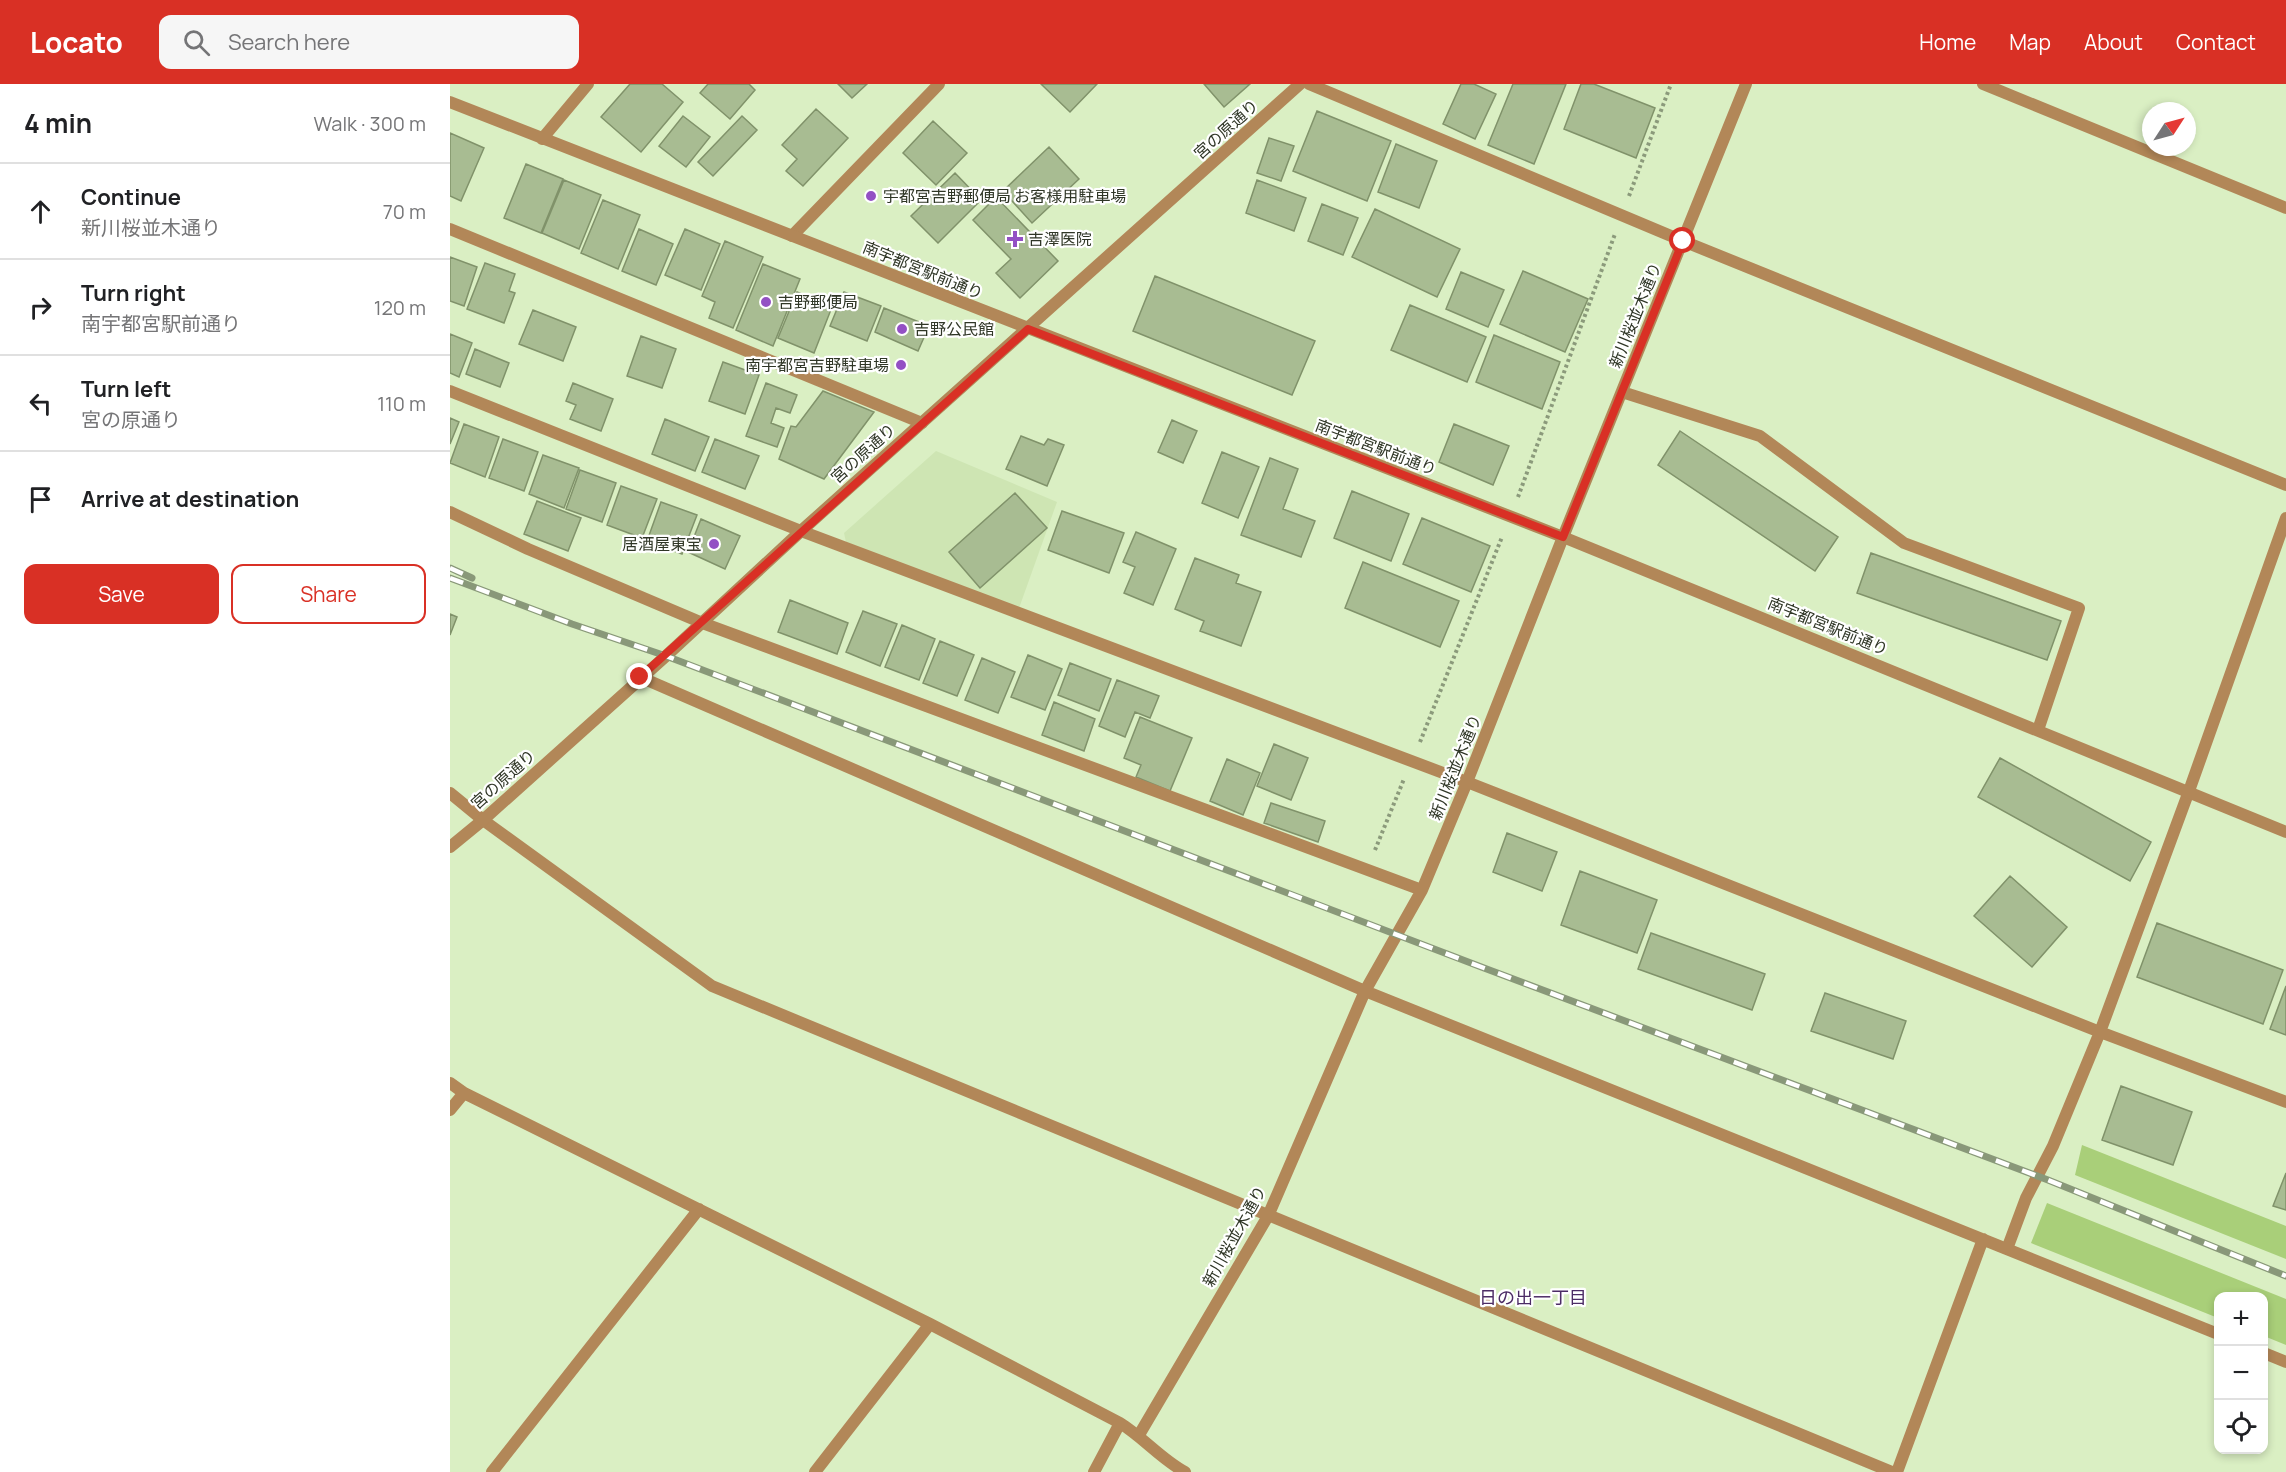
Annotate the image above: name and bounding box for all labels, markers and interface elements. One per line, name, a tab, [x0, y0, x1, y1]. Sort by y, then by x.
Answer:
search box	[159, 15, 579, 69]
text: Locato	[30, 23, 123, 61]
icon: search	[180, 26, 213, 59]
text: Search here	[228, 27, 350, 57]
text: Home	[1919, 28, 1976, 56]
text: Map	[2009, 28, 2051, 56]
text: About	[2084, 28, 2143, 56]
text: Contact	[2176, 28, 2256, 56]
street label: 宮の原通り	[1189, 94, 1263, 164]
north arrow	[2142, 102, 2196, 156]
text: 4 min	[24, 105, 92, 141]
text: Walk · 300 m	[314, 110, 426, 137]
text: Continue	[81, 182, 181, 212]
place label: 宇都宮吉野郵便局 お客様用駐車場	[883, 185, 1126, 207]
marker: 宇都宮吉野郵便局 お客様用駐車場	[864, 189, 878, 203]
icon: ahead	[24, 195, 57, 228]
text: 70 m	[383, 198, 426, 225]
text: 新川桜並木通り	[81, 214, 221, 241]
route start	[1669, 227, 1695, 253]
place label: 吉澤医院	[1028, 228, 1092, 250]
marker: 吉澤医院	[1006, 230, 1024, 248]
street label: 南宇都宮駅前通り	[860, 236, 986, 304]
street label: 新川桜並木通り	[1604, 259, 1666, 371]
text: Turn right	[81, 278, 186, 308]
icon: right	[24, 291, 57, 324]
place label: 吉野郵便局	[778, 291, 858, 313]
text: 120 m	[374, 294, 426, 321]
marker: 吉野郵便局	[759, 295, 773, 309]
text: 南宇都宮駅前通り	[81, 310, 241, 337]
place label: 吉野公民館	[914, 318, 994, 340]
marker: 吉野公民館	[895, 322, 909, 336]
place label: 南宇都宮吉野駐車場	[745, 354, 889, 376]
marker: 南宇都宮吉野駐車場	[894, 358, 908, 372]
text: Turn left	[81, 374, 171, 404]
icon: left	[24, 387, 57, 420]
text: 110 m	[377, 390, 426, 417]
text: 宮の原通り	[81, 406, 181, 433]
street label: 南宇都宮駅前通り	[1312, 414, 1440, 480]
street label: 宮の原通り	[826, 418, 900, 488]
icon: arrive	[24, 483, 57, 516]
text: Arrive at destination	[81, 484, 299, 514]
place label: 居酒屋東宝	[622, 533, 702, 555]
marker: 居酒屋東宝	[707, 537, 721, 551]
button: Save	[24, 564, 219, 624]
button: Share	[231, 564, 426, 624]
street label: 南宇都宮駅前通り	[1765, 592, 1891, 660]
route end	[626, 663, 652, 689]
street label: 新川桜並木通り	[1424, 711, 1486, 823]
street label: 宮の原通り	[466, 744, 540, 814]
street label: 新川桜並木通り	[1197, 1182, 1271, 1290]
district label: 日の出一丁目	[1479, 1285, 1587, 1309]
map controls	[2214, 1292, 2268, 1454]
button: +	[2214, 1292, 2268, 1346]
button: −	[2214, 1346, 2268, 1400]
button: locate	[2214, 1400, 2268, 1454]

